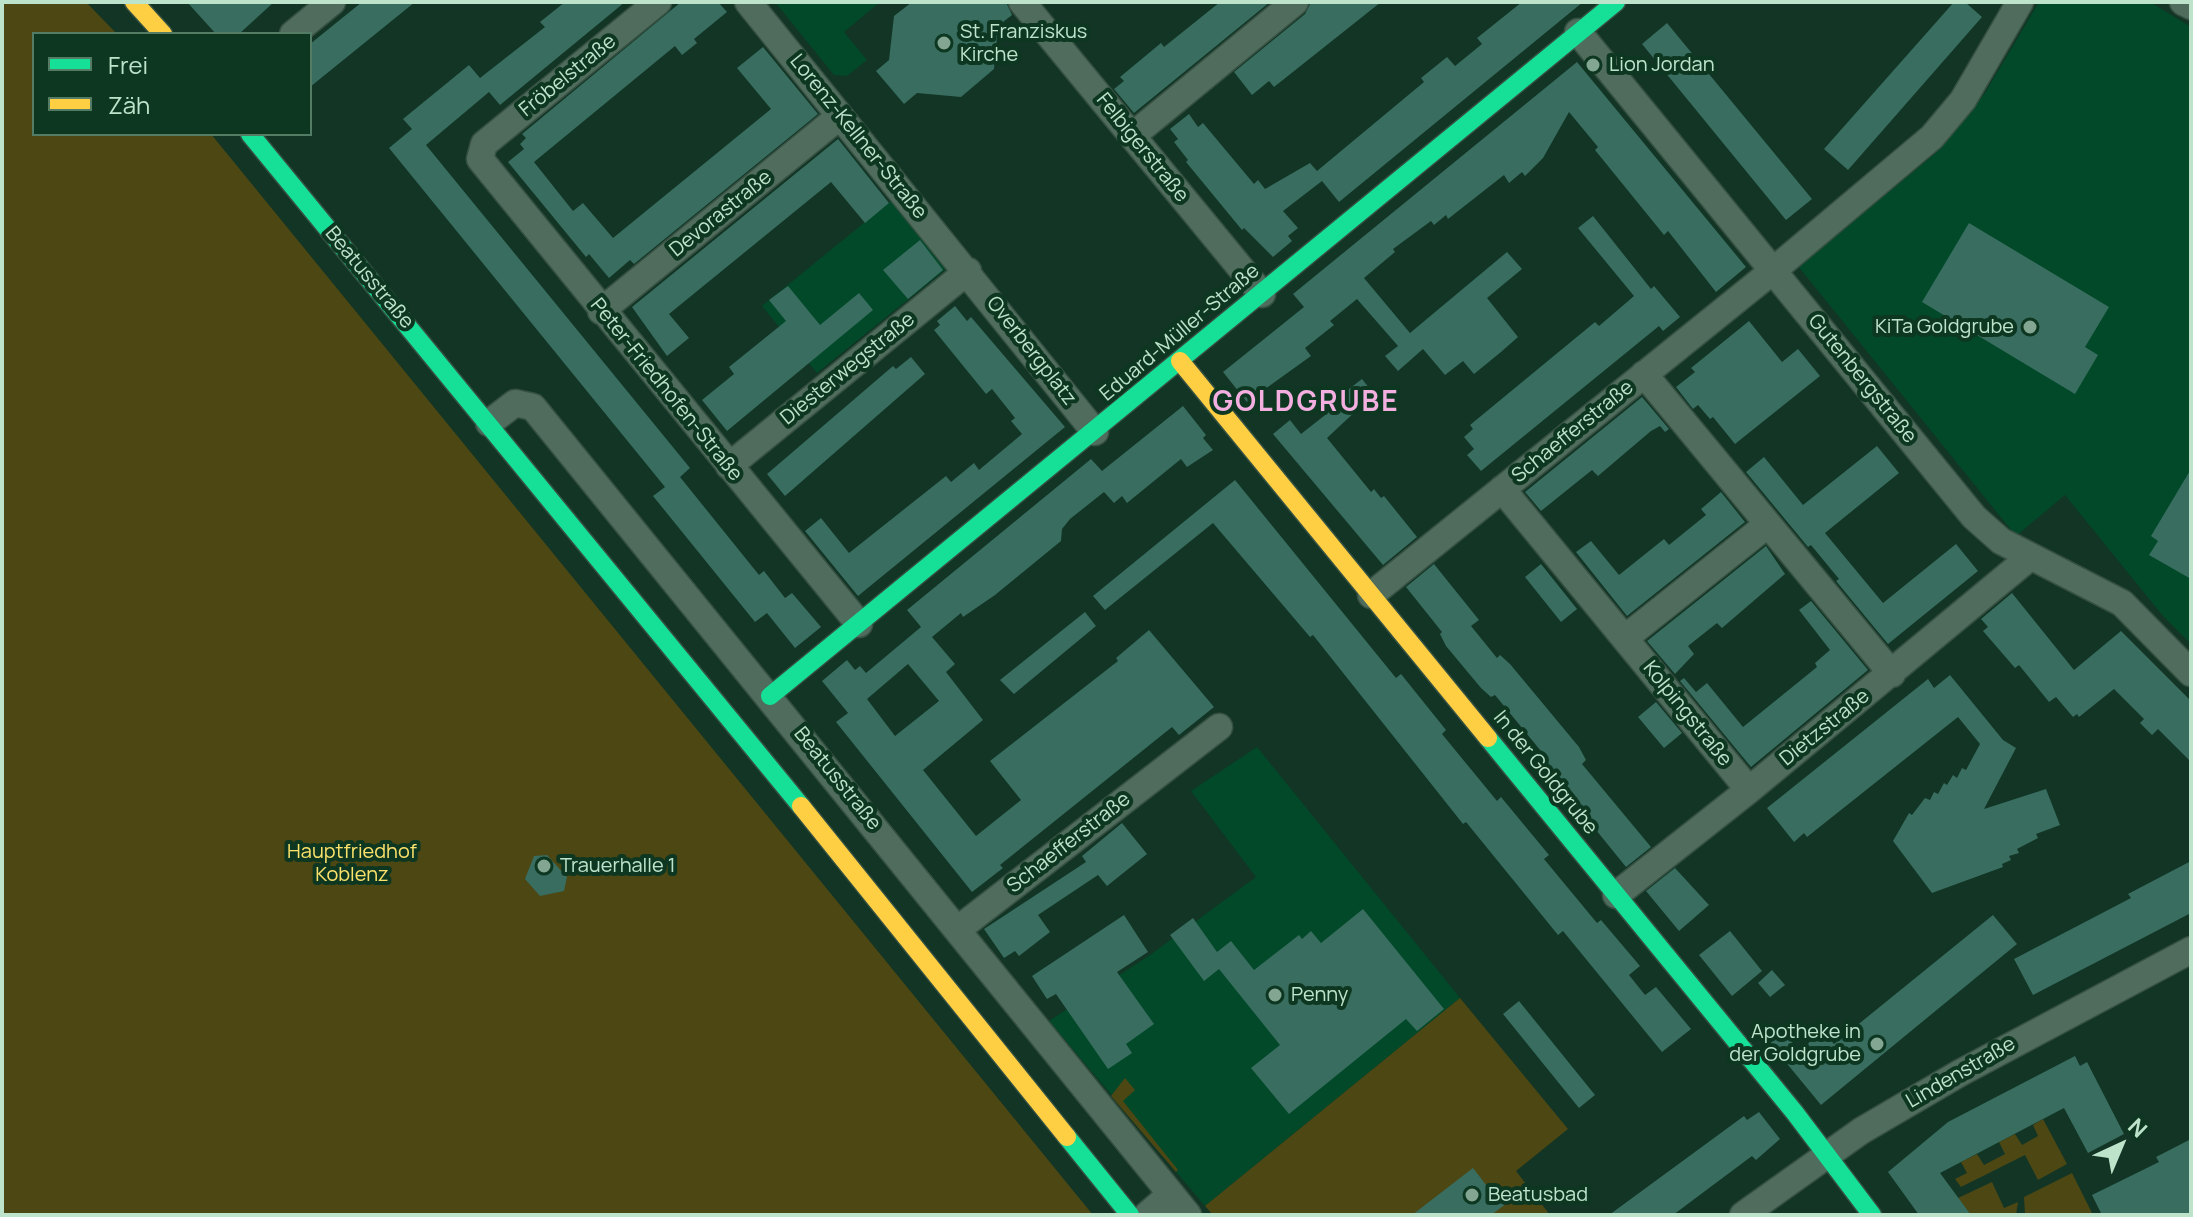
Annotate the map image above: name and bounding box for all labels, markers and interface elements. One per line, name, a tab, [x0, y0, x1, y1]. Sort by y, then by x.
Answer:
place label: St. Franziskus Kirche	[960, 20, 1087, 67]
street label: Fröbelstraße	[515, 30, 621, 122]
legend	[32, 32, 312, 136]
marker: St. Franziskus Kirche	[935, 34, 953, 52]
text: Frei	[108, 48, 148, 81]
street label: Lorenz-Kellner-Straße	[784, 50, 932, 224]
place label: Lion Jordan	[1609, 53, 1715, 77]
marker: Lion Jordan	[1584, 56, 1602, 74]
text: Zäh	[108, 88, 150, 121]
street label: Felbigerstraße	[1091, 89, 1193, 207]
street label: Devorastraße	[665, 166, 777, 262]
street label: Beatusstraße	[320, 222, 418, 334]
street label: Eduard-Müller-Straße	[1095, 259, 1265, 407]
street label: Overbergplatz	[981, 292, 1081, 410]
street label: Peter-Friedhofen-Straße	[585, 294, 747, 486]
street label: Diesterwegstraße	[776, 308, 920, 430]
street label: Gutenbergstraße	[1803, 310, 1921, 448]
place label: KiTa Goldgrube	[1875, 315, 2014, 339]
marker: KiTa Goldgrube	[2021, 318, 2039, 336]
street label: Schaefferstraße	[1507, 376, 1639, 488]
district label: GOLDGRUBE	[1212, 386, 1400, 420]
street label: Kolpingstraße	[1637, 657, 1737, 771]
street label: Dietzstraße	[1775, 685, 1875, 771]
street label: In der Goldgrube	[1488, 706, 1602, 840]
street label: Beatusstraße	[788, 723, 886, 835]
street label: Schaefferstraße	[1003, 788, 1135, 898]
park label: Hauptfriedhof Koblenz	[287, 840, 417, 887]
place label: Trauerhalle 1	[560, 854, 675, 878]
marker: Trauerhalle 1	[535, 857, 553, 875]
place label: Penny	[1291, 983, 1348, 1007]
marker: Penny	[1266, 986, 1284, 1004]
place label: Apotheke in der Goldgrube	[1729, 1020, 1861, 1067]
street label: Lindenstraße	[1902, 1032, 2020, 1114]
marker: Apotheke in der Goldgrube	[1868, 1035, 1886, 1053]
north arrow	[2081, 1105, 2161, 1185]
text: N	[2122, 1111, 2154, 1144]
place label: Beatusbad	[1488, 1183, 1588, 1207]
marker: Beatusbad	[1463, 1186, 1481, 1204]

